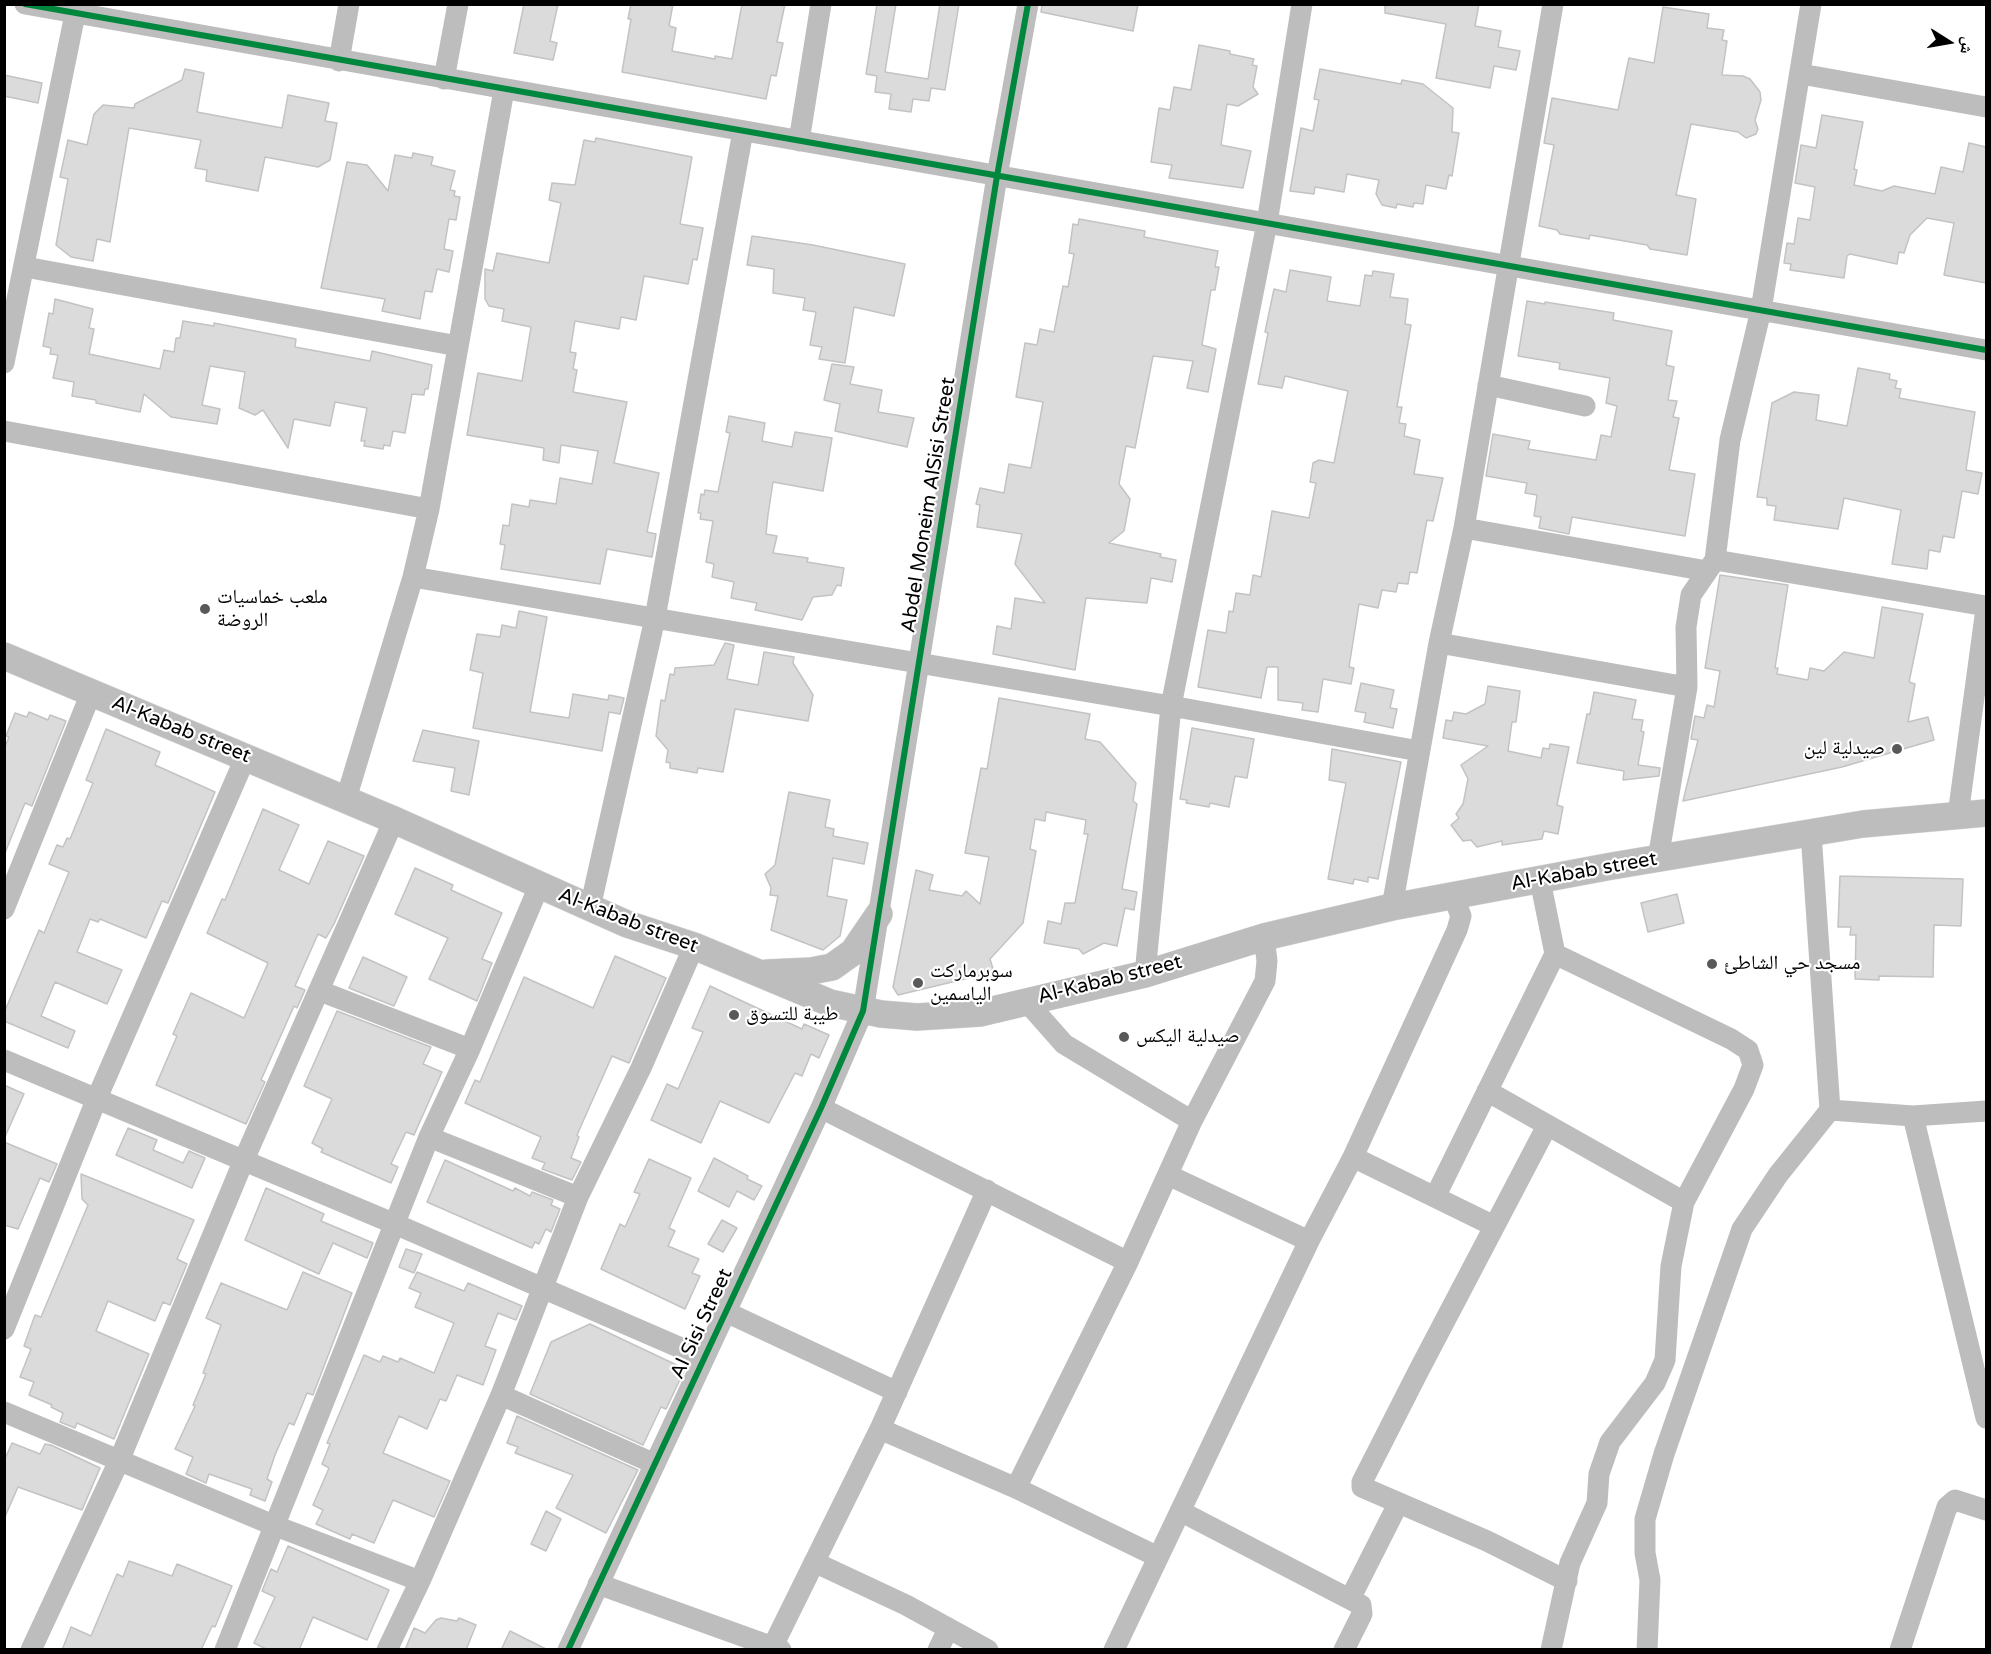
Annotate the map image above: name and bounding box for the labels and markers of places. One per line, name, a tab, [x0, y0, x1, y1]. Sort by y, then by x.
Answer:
place label: ملعب خماسيات الروضة	[217, 586, 328, 633]
marker: ملعب خماسيات الروضة	[198, 602, 212, 616]
place label: صيدلية لين	[1804, 737, 1885, 761]
marker: صيدلية لين	[1890, 742, 1904, 756]
place label: مسجد حي الشاطئ	[1724, 952, 1860, 976]
marker: مسجد حي الشاطئ	[1705, 957, 1719, 971]
place label: سوبرماركت الياسمين	[930, 960, 1013, 1007]
marker: سوبرماركت الياسمين	[911, 976, 925, 990]
place label: طيبة للتسوق	[746, 1003, 838, 1027]
marker: طيبة للتسوق	[727, 1008, 741, 1022]
place label: صيدلية اليكس	[1136, 1025, 1240, 1049]
marker: صيدلية اليكس	[1117, 1030, 1131, 1044]

